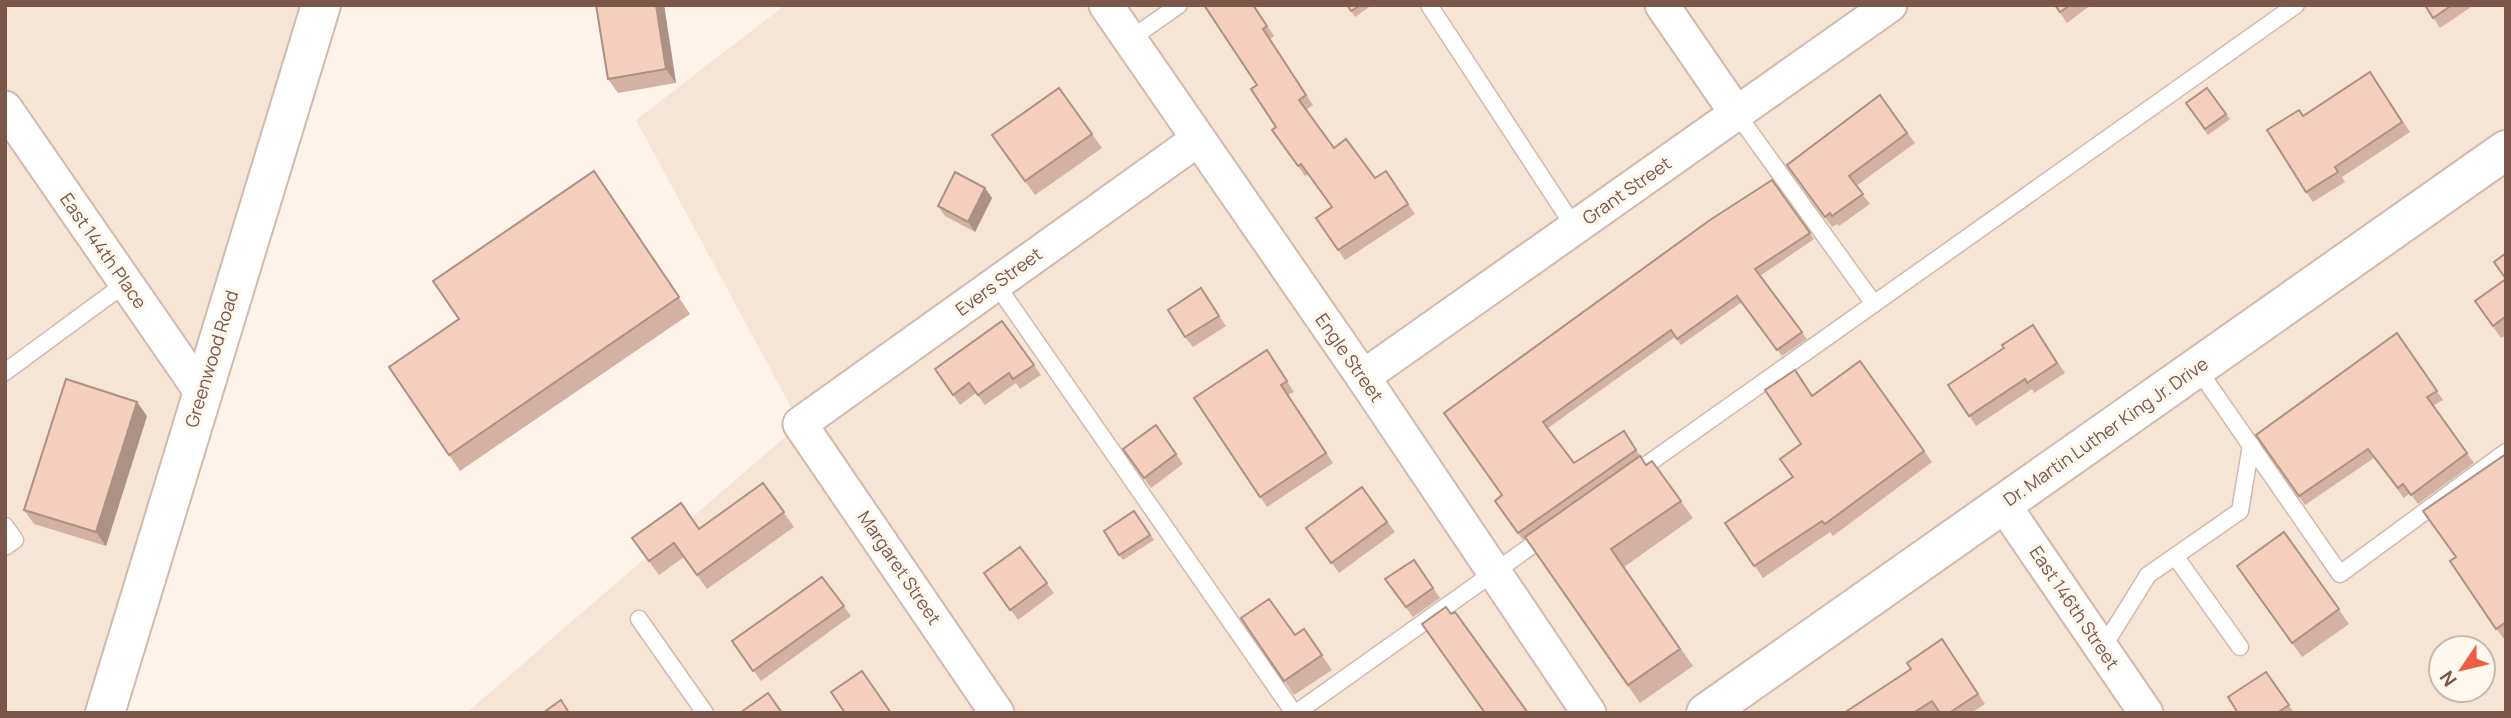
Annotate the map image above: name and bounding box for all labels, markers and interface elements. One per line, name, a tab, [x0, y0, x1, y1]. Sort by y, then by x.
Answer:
street label: Grant Street	[1577, 151, 1676, 230]
street label: East 144th Place	[55, 188, 153, 313]
street label: Evers Street	[950, 242, 1047, 321]
street label: Greenwood Road	[179, 287, 243, 430]
street label: Engle Street	[1311, 308, 1389, 406]
street label: Dr. Martin Luther King Jr. Drive	[1998, 351, 2212, 511]
street label: Margaret Street	[853, 506, 947, 629]
street label: East 146th Street	[2025, 541, 2125, 674]
north arrow	[2427, 634, 2497, 704]
text: N	[2434, 666, 2463, 692]

